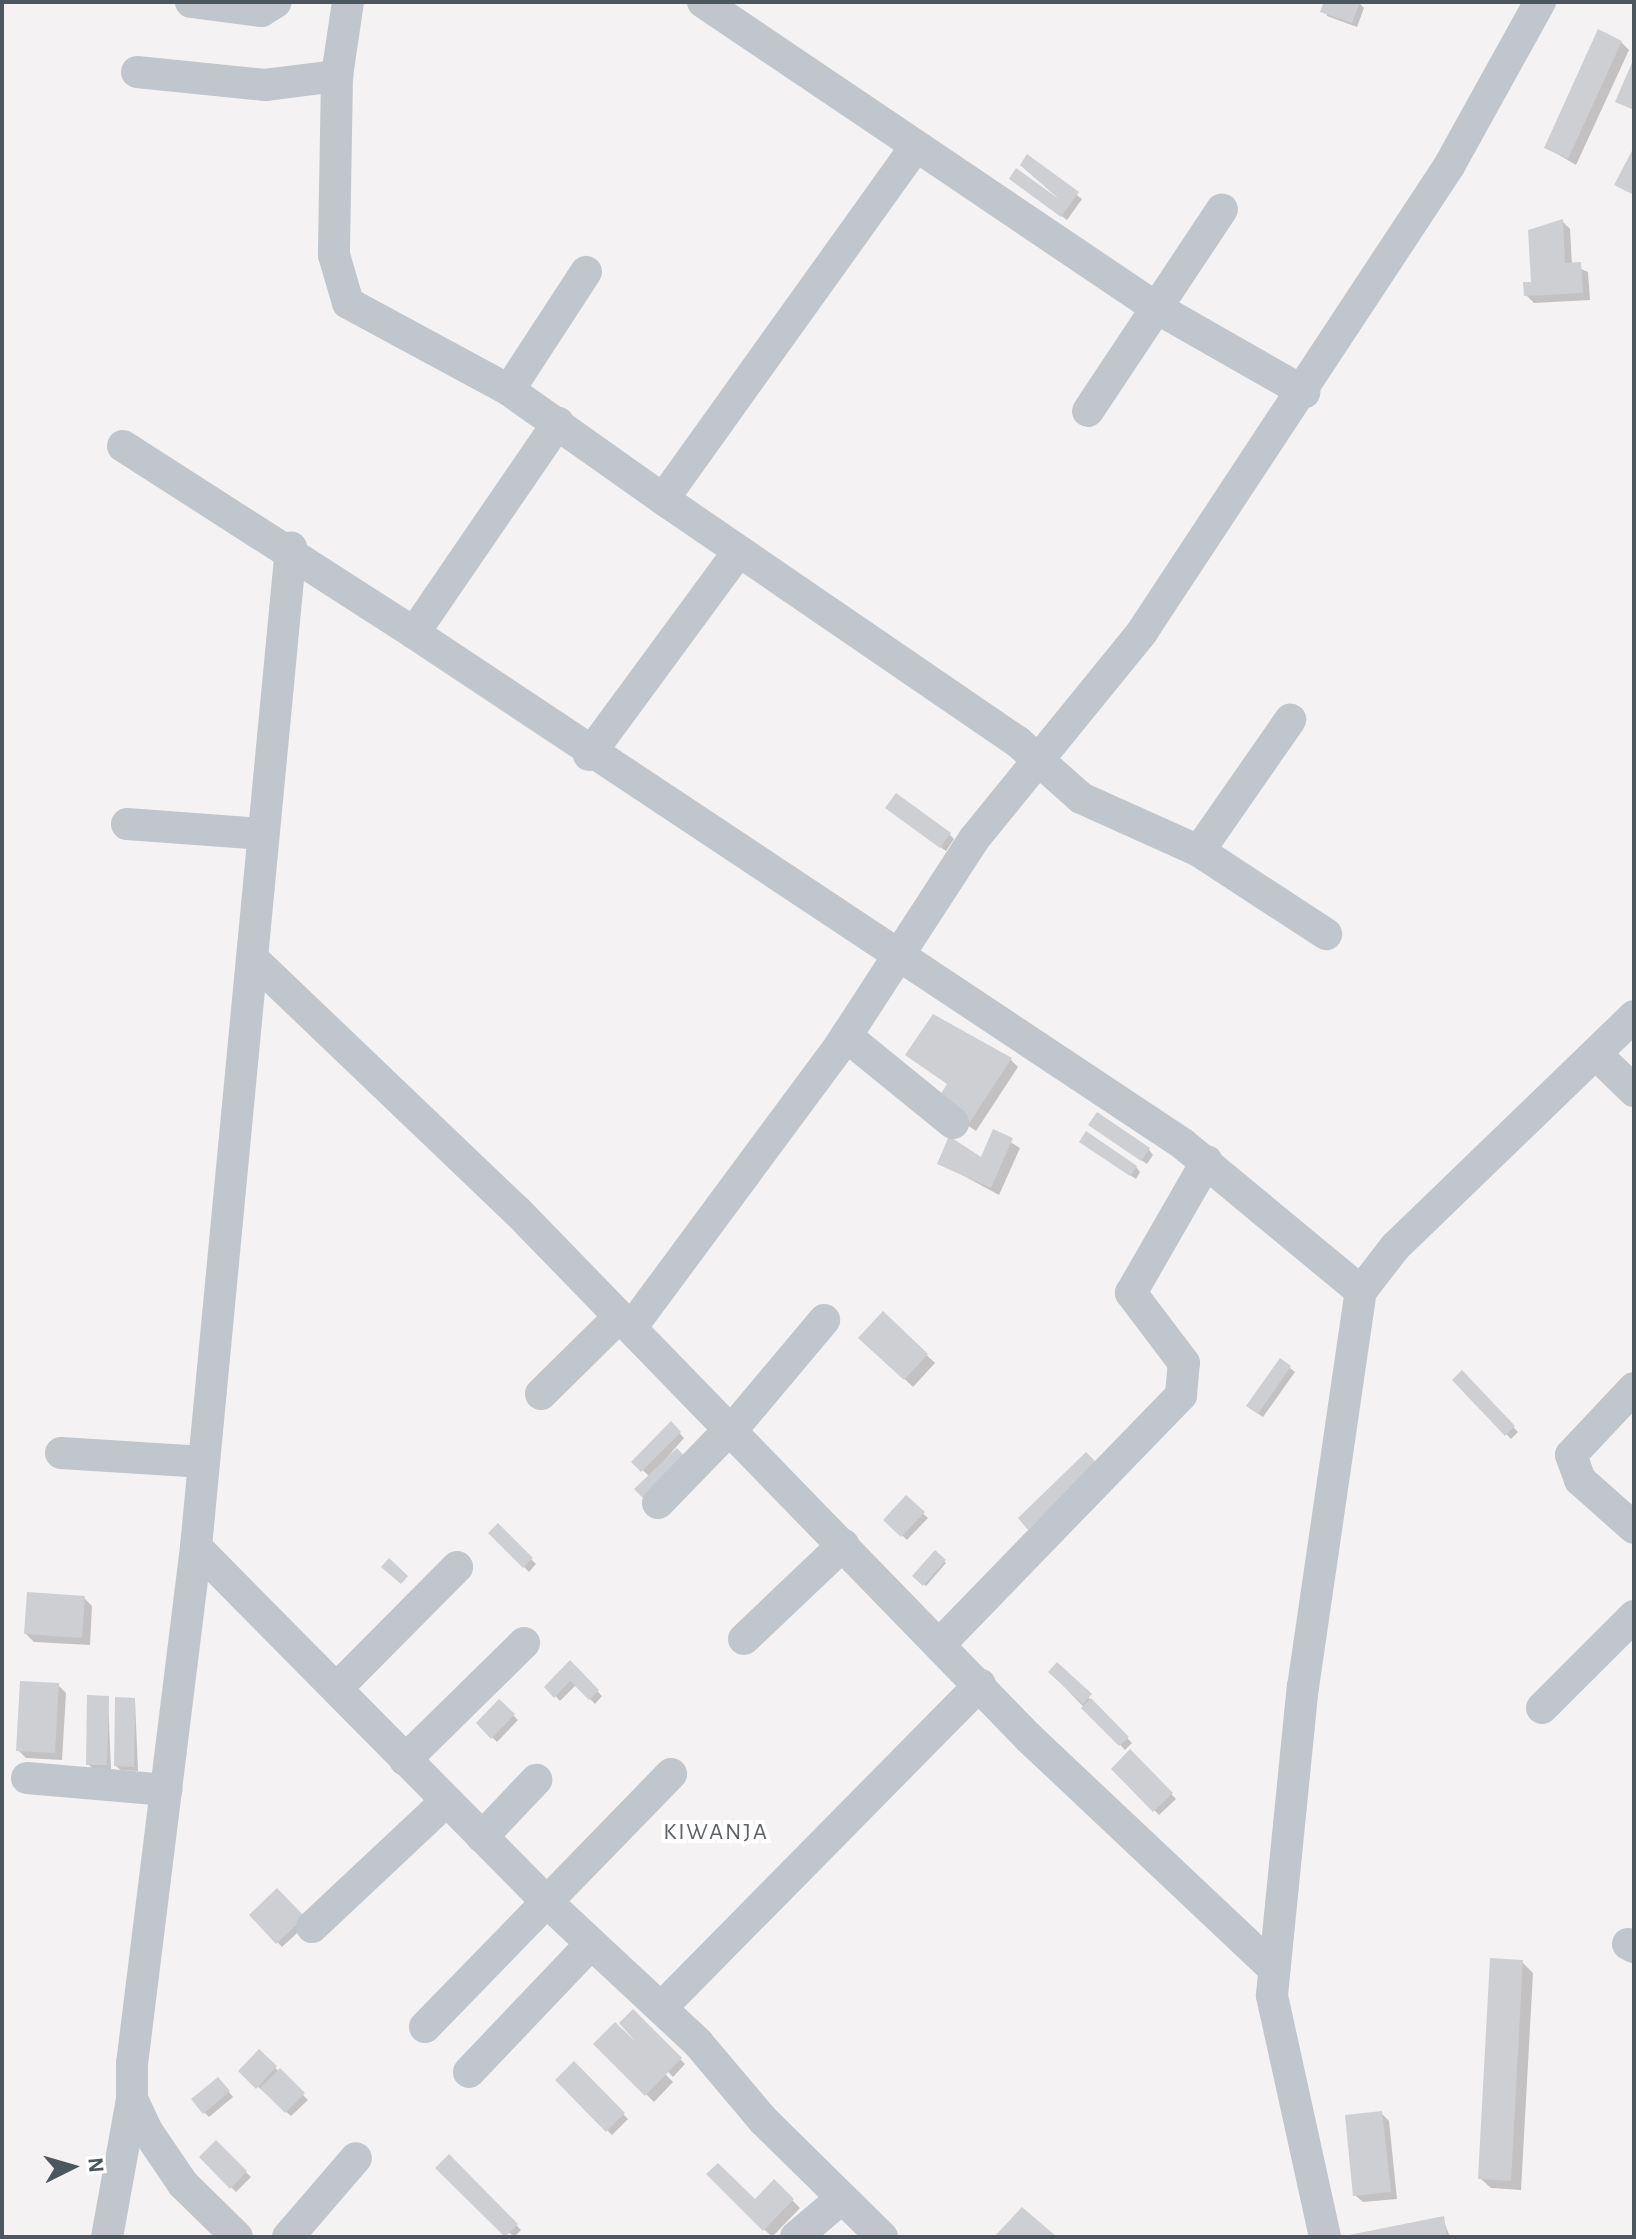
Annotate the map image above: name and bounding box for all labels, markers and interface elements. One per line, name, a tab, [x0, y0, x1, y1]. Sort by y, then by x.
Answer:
district label: KIWANJA	[663, 1819, 769, 1847]
north arrow	[32, 2127, 112, 2207]
text: N	[84, 2156, 108, 2173]

